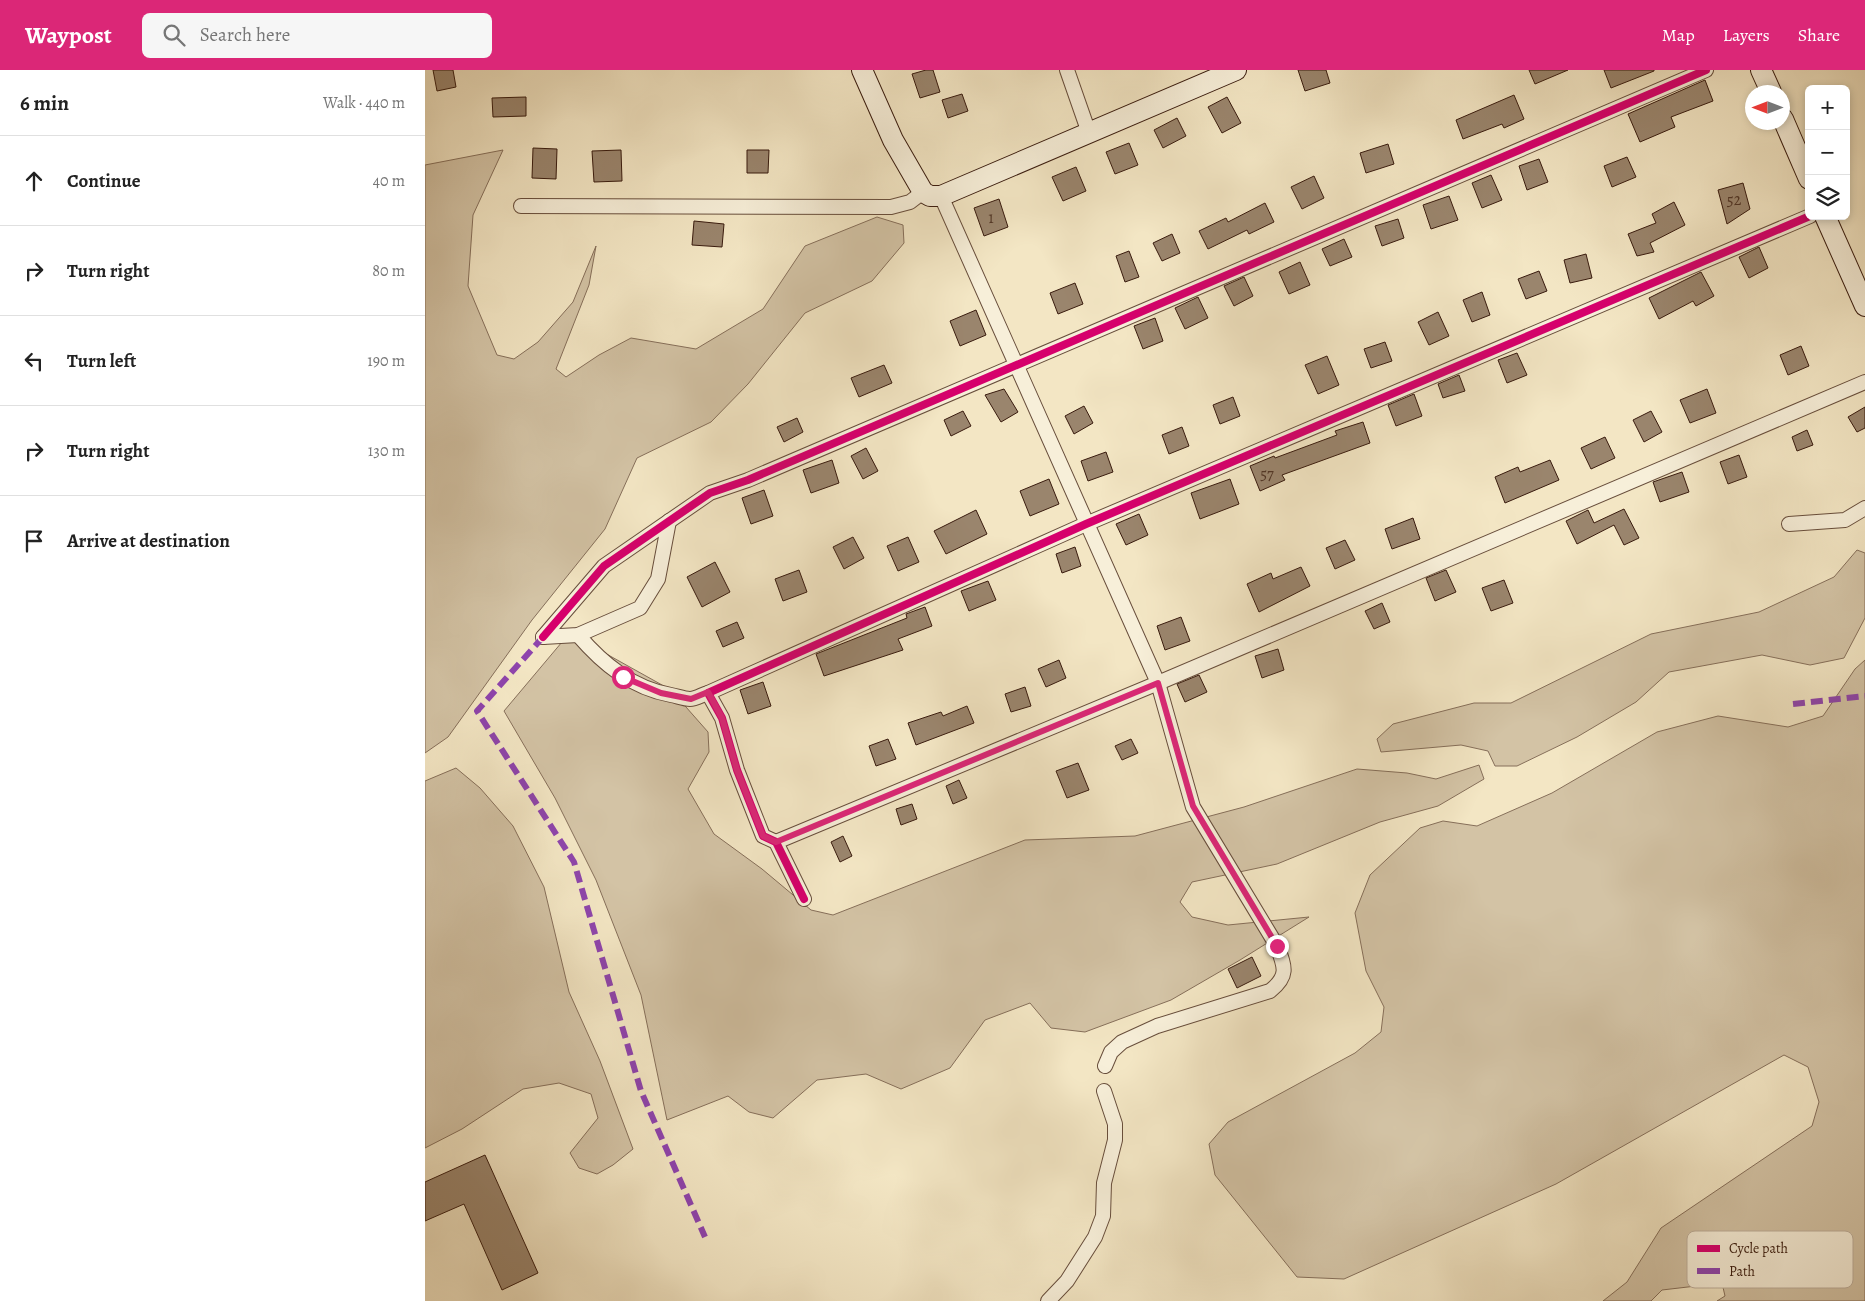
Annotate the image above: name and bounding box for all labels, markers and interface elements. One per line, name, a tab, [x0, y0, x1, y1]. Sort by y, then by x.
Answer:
search box	[142, 13, 492, 58]
text: Waypost	[25, 19, 112, 51]
icon: search	[160, 21, 188, 49]
text: Search here	[200, 22, 290, 48]
text: Map	[1662, 23, 1695, 47]
text: Layers	[1723, 23, 1770, 47]
text: Share	[1798, 23, 1840, 47]
north arrow	[1745, 85, 1790, 130]
map controls	[1805, 85, 1850, 220]
button: +	[1805, 85, 1850, 130]
text: 6 min	[20, 89, 69, 117]
text: Walk · 440 m	[323, 92, 405, 114]
button: −	[1805, 130, 1850, 175]
icon: ahead	[20, 167, 48, 195]
text: Continue	[67, 168, 141, 194]
text: 40 m	[373, 170, 405, 192]
button: layers	[1805, 175, 1850, 220]
house number: 52	[1727, 189, 1742, 211]
house number: 1	[988, 207, 994, 229]
icon: right	[20, 257, 48, 285]
text: Turn right	[67, 258, 149, 284]
text: 80 m	[372, 260, 405, 282]
icon: left	[20, 347, 48, 375]
text: Turn left	[67, 348, 136, 374]
text: 190 m	[367, 350, 405, 372]
icon: right	[20, 437, 48, 465]
text: Turn right	[67, 438, 149, 464]
text: 130 m	[368, 440, 405, 462]
house number: 57	[1260, 463, 1274, 485]
icon: arrive	[20, 527, 48, 555]
text: Arrive at destination	[67, 528, 230, 554]
route start	[612, 666, 635, 689]
route end	[1266, 935, 1289, 958]
legend	[1687, 1231, 1853, 1288]
text: Cycle path	[1729, 1239, 1789, 1258]
text: Path	[1729, 1262, 1756, 1281]

